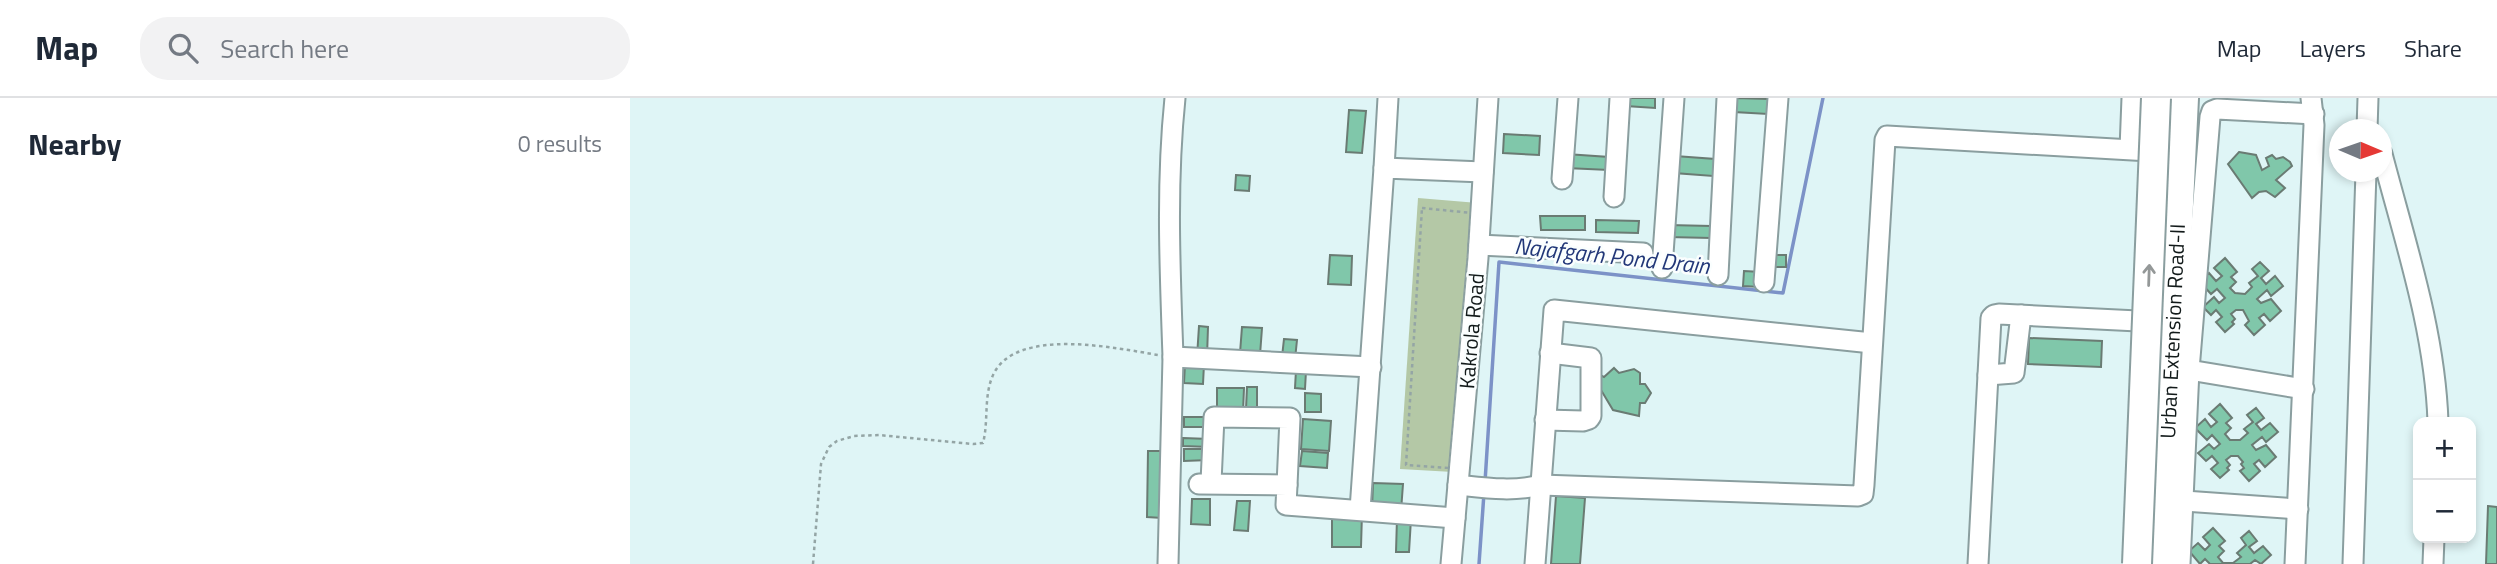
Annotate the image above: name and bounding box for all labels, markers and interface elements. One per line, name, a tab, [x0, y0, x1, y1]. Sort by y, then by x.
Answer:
search box	[140, 17, 630, 80]
text: Map	[35, 23, 98, 73]
icon: search	[164, 29, 202, 67]
text: Search here	[220, 29, 349, 68]
text: Map	[2217, 30, 2262, 66]
text: Layers	[2300, 30, 2366, 66]
text: Share	[2404, 30, 2462, 66]
north arrow	[2329, 119, 2392, 182]
text: Nearby	[28, 121, 121, 167]
text: 0 results	[518, 126, 602, 161]
street label: Urban Extension Road-II	[2151, 223, 2193, 439]
water label: Najafgarh Pond Drain	[1513, 228, 1712, 283]
one-way arrow	[2142, 264, 2155, 287]
street label: Kakrola Road	[1450, 272, 1492, 390]
map controls	[2413, 417, 2476, 543]
button: +	[2413, 417, 2476, 480]
button: −	[2413, 480, 2476, 543]

